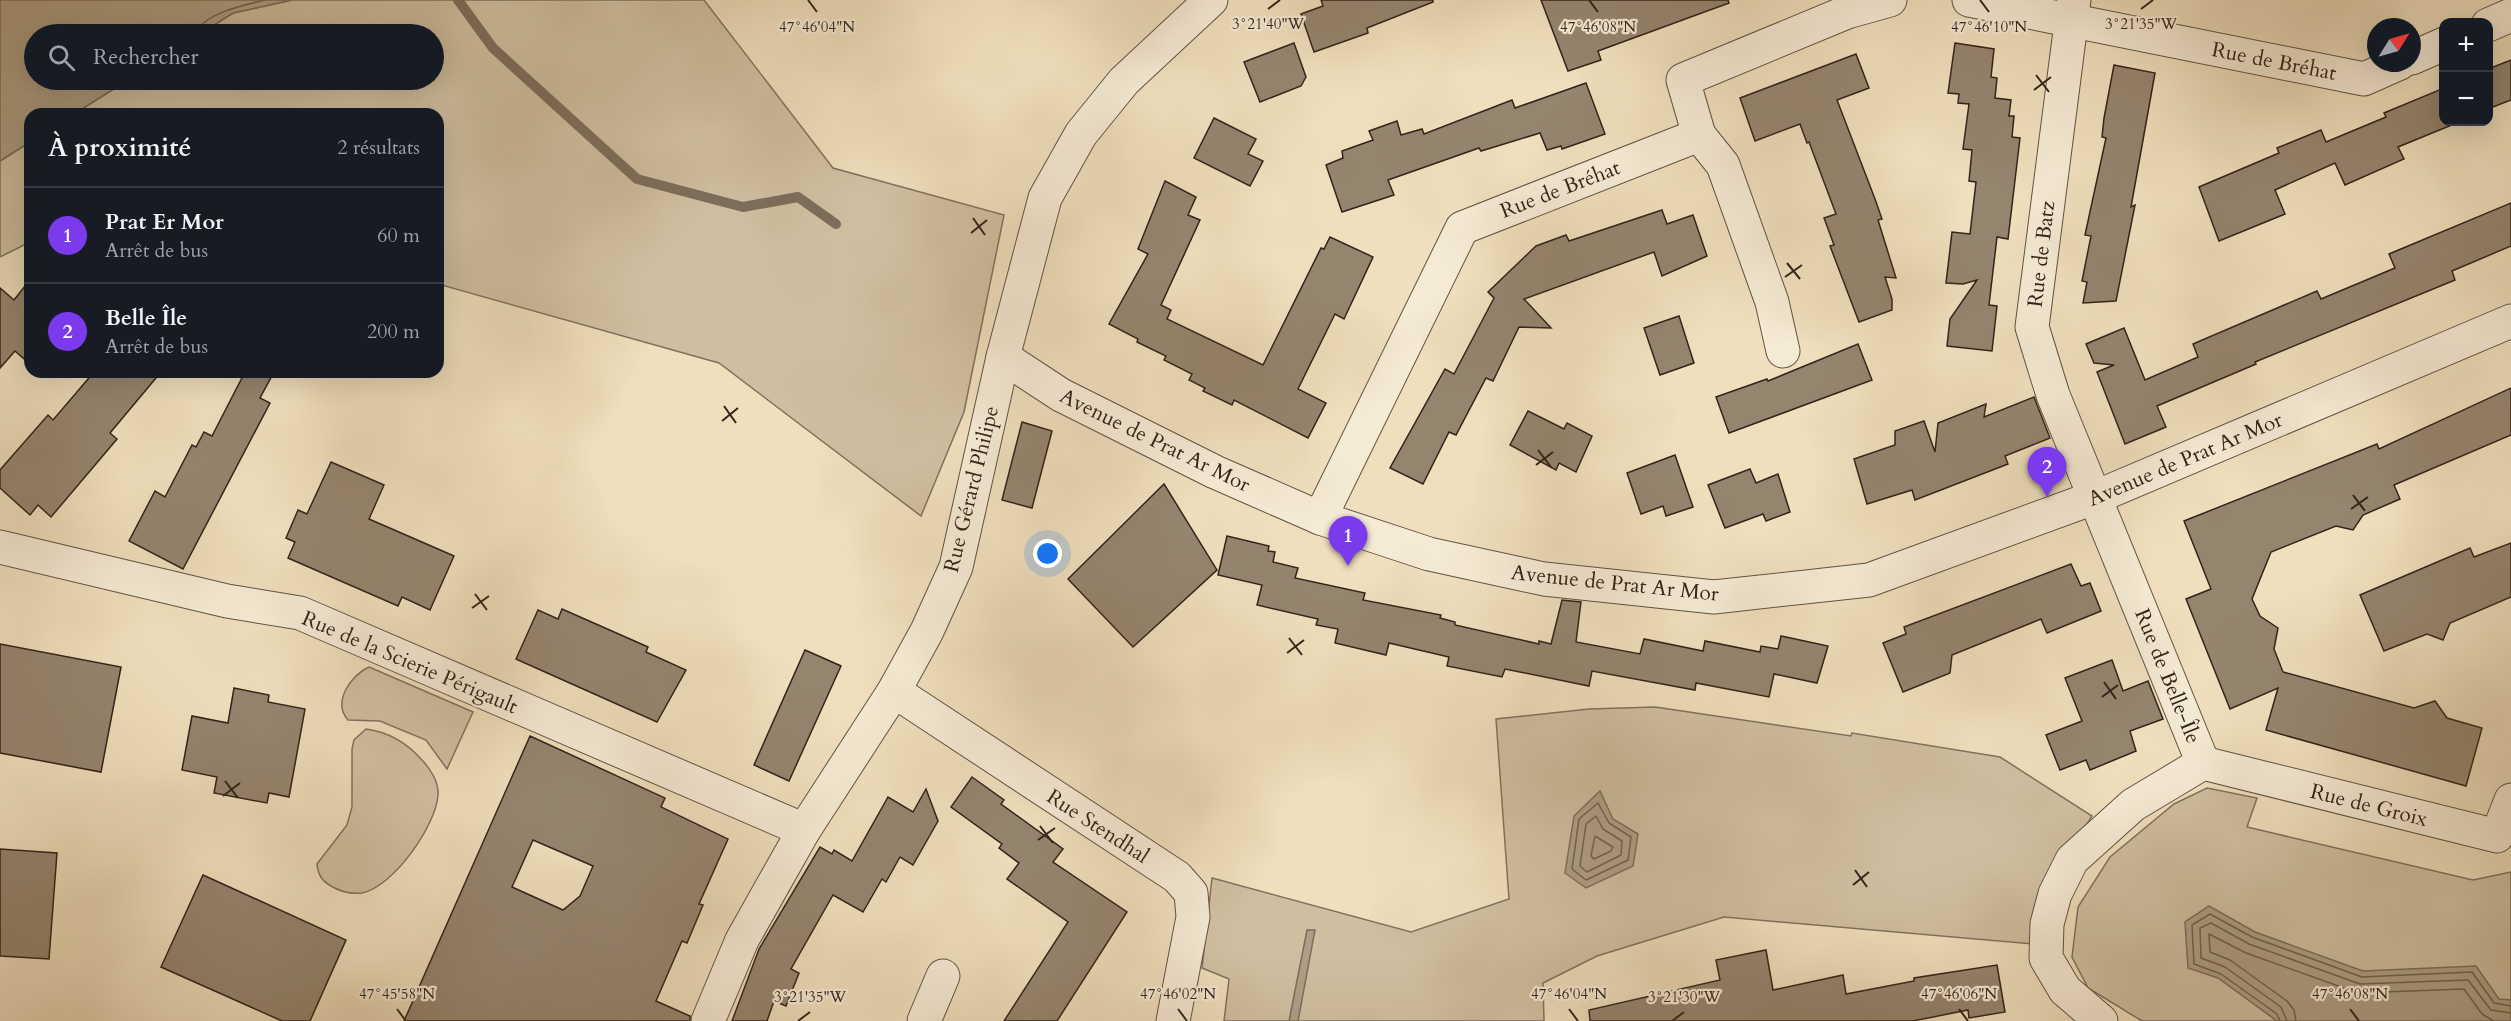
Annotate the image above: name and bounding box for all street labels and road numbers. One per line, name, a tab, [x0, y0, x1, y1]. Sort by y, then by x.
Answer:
street label: Rue de Bréhat	[2209, 35, 2339, 88]
street label: Rue de Bréhat	[1496, 153, 1625, 226]
street label: Rue de Batz	[2021, 199, 2062, 309]
street label: Avenue de Prat Ar Mor	[1055, 382, 1255, 499]
street label: Rue Gérard Philipe	[937, 403, 1006, 575]
street label: Avenue de Prat Ar Mor	[2084, 405, 2287, 514]
street label: Avenue de Prat Ar Mor	[1510, 558, 1721, 609]
street label: Rue de la Scierie Périgault	[297, 604, 522, 721]
street label: Rue de Belle-Île	[2127, 604, 2208, 748]
street label: Rue de Groix	[2307, 777, 2431, 834]
street label: Rue Stendhal	[1041, 782, 1155, 870]

